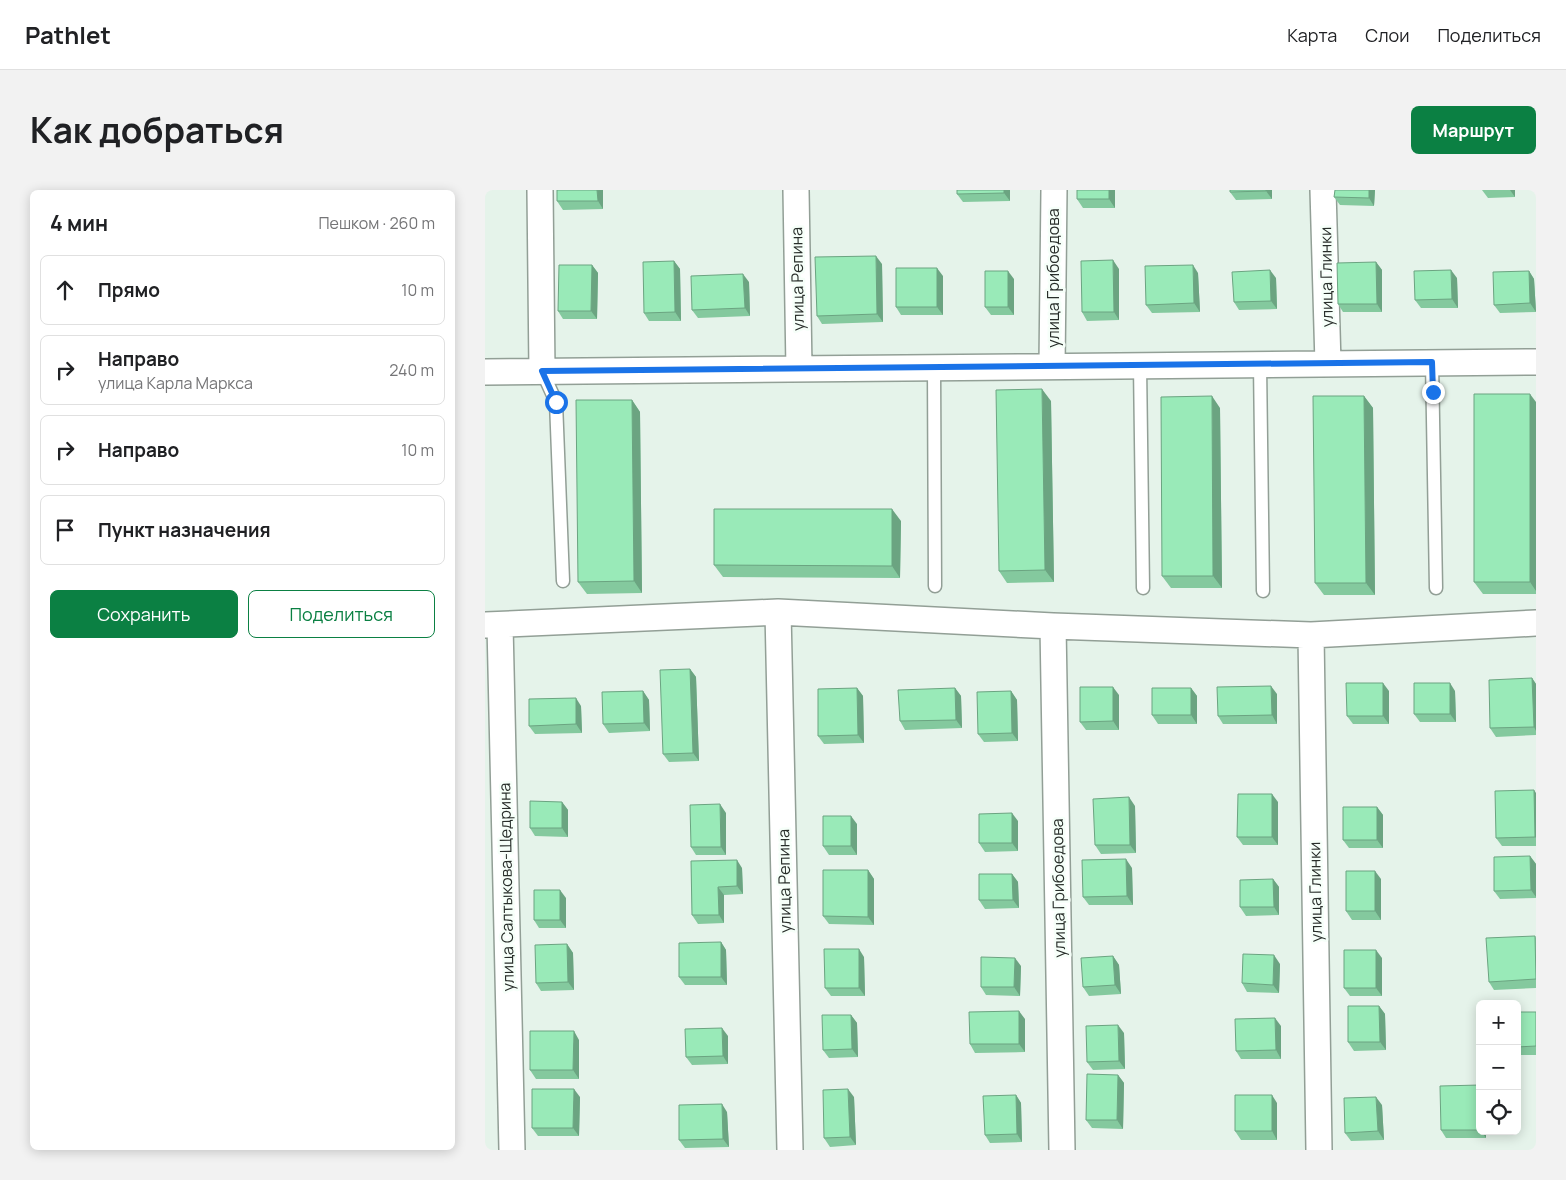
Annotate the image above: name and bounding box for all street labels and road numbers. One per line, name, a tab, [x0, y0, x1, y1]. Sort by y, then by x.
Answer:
street label: улица Грибоедова	[1042, 208, 1064, 348]
street label: улица Репина	[785, 227, 809, 331]
street label: улица Глинки	[1314, 227, 1338, 327]
street label: улица Салтыкова-Щедрина	[493, 782, 519, 992]
street label: улица Грибоедова	[1046, 818, 1070, 958]
street label: улица Репина	[772, 829, 796, 933]
street label: улица Глинки	[1303, 842, 1327, 942]

